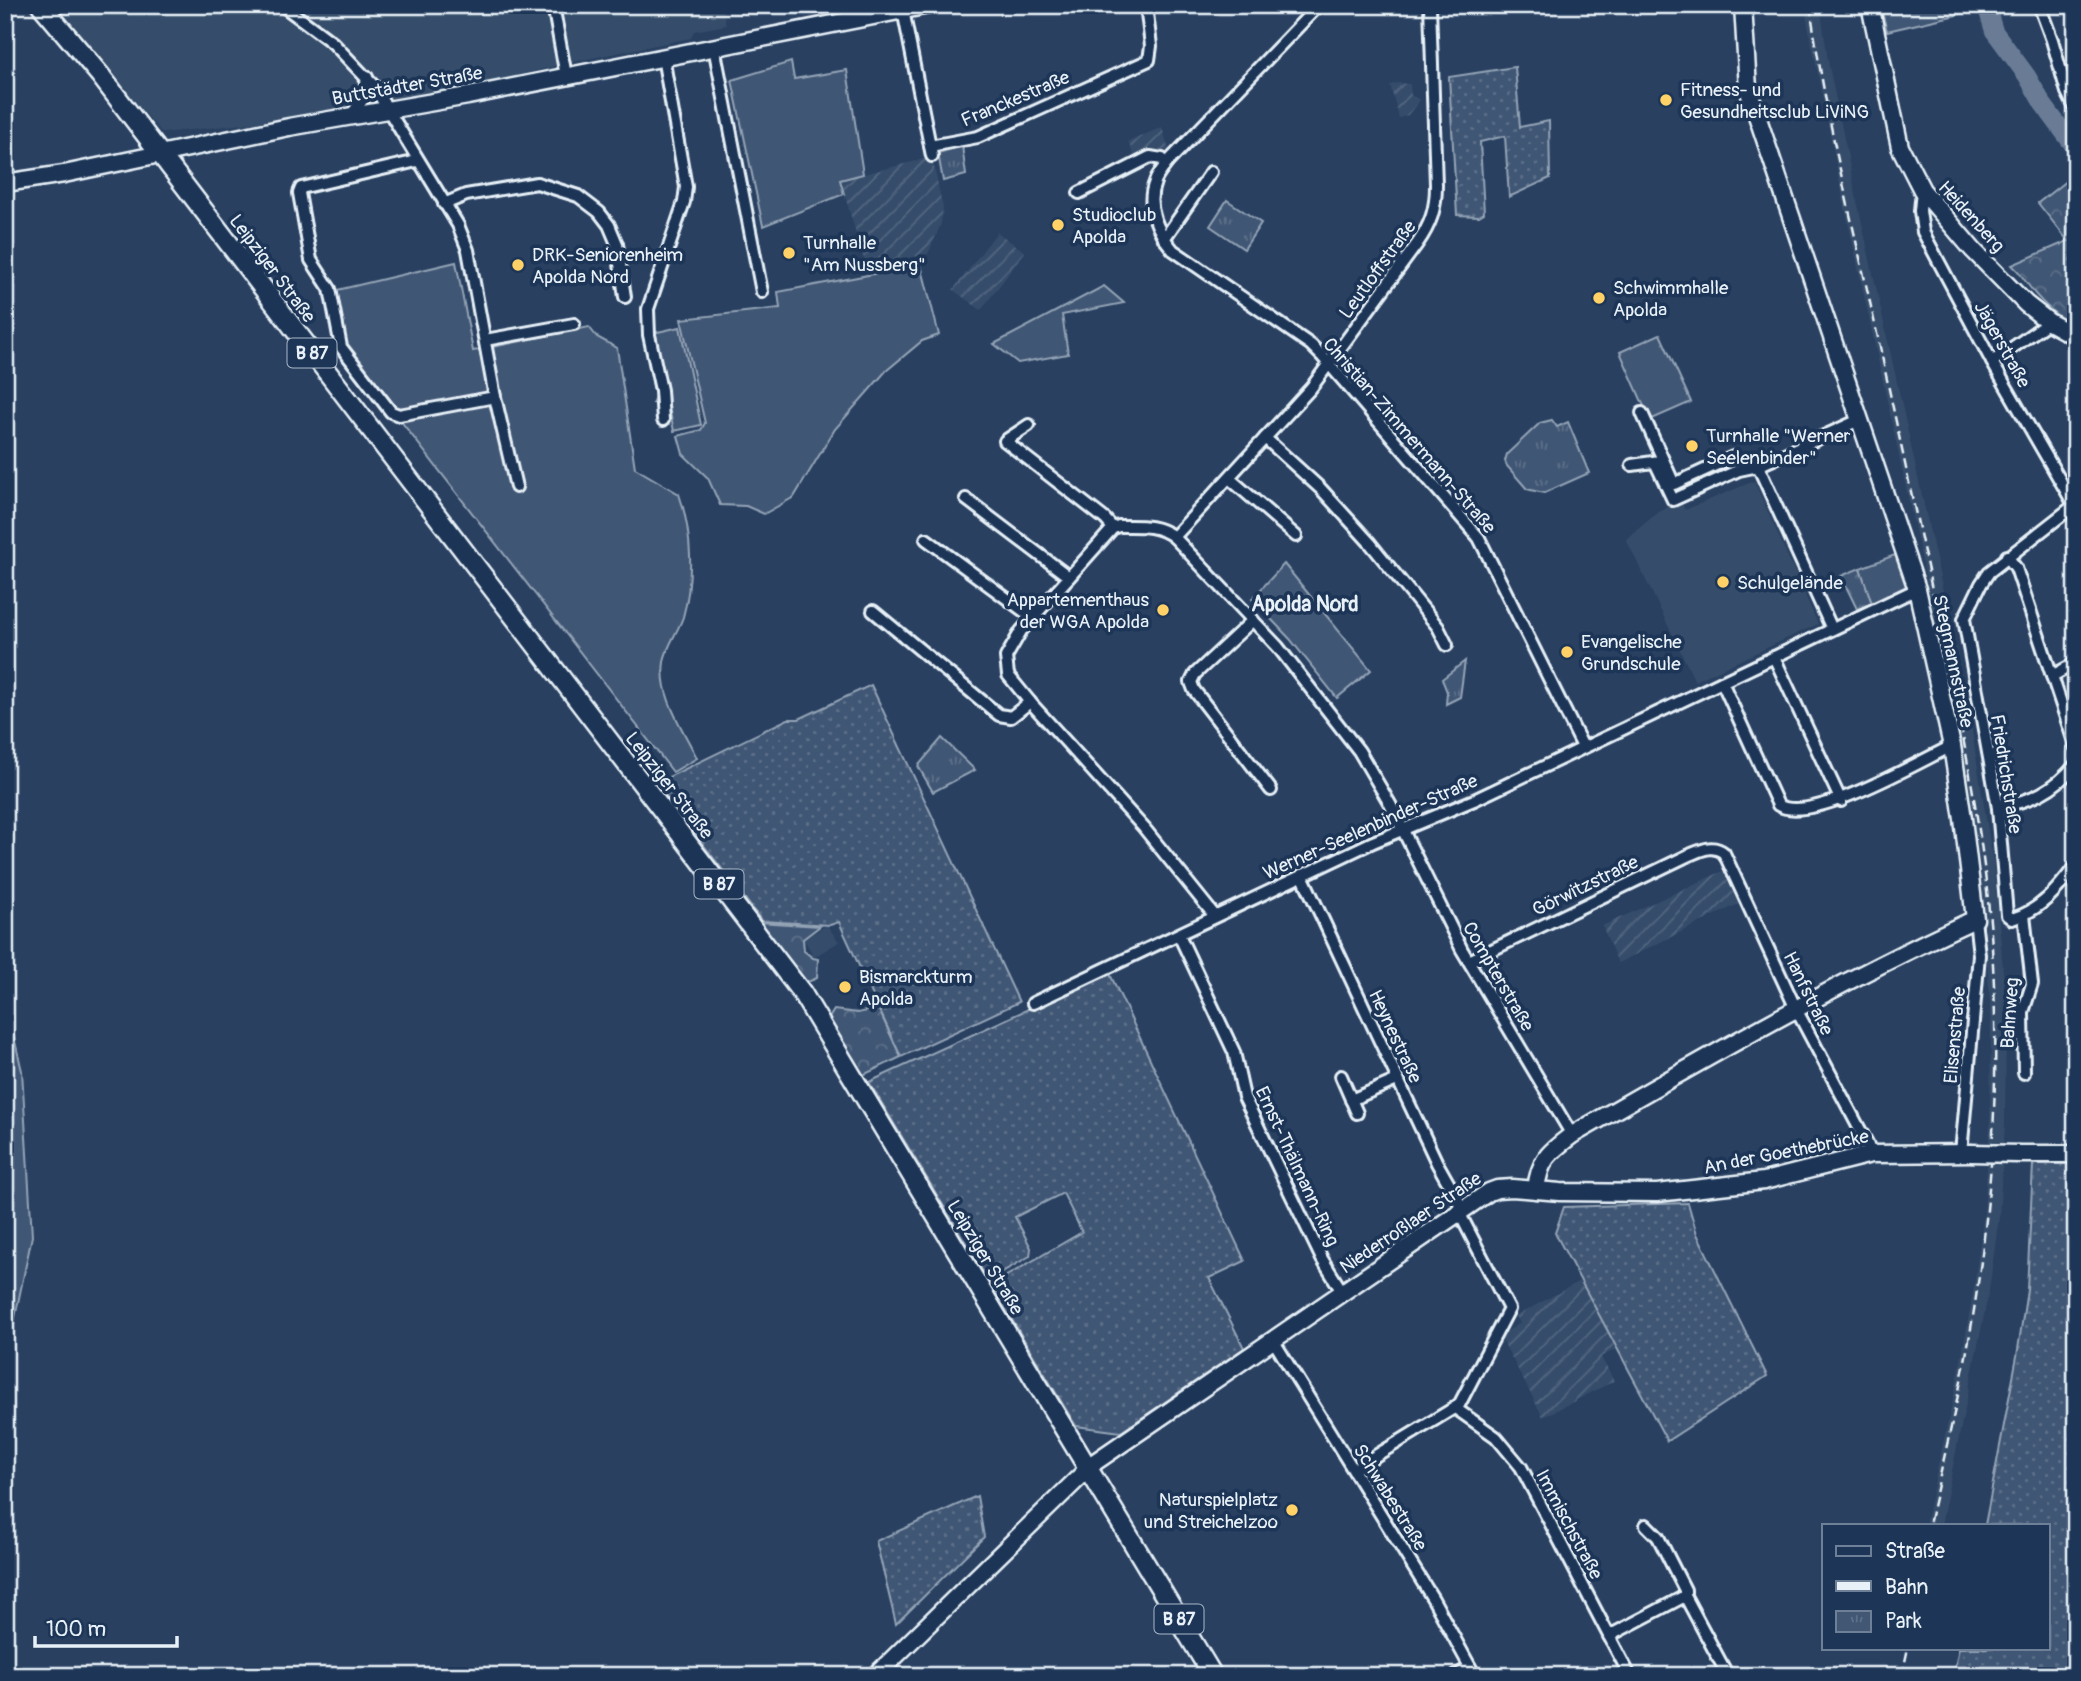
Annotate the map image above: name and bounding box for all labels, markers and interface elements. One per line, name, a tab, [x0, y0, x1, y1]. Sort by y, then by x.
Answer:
street label: Buttstädter Straße	[330, 61, 485, 111]
street label: Franckestraße	[957, 65, 1074, 133]
place label: Fitness- und Gesundheitsclub LiViNG	[1680, 78, 1869, 124]
marker: Fitness- und Gesundheitsclub LiViNG	[1658, 92, 1674, 108]
street label: Heidenberg	[1933, 176, 2010, 258]
place label: Studioclub Apolda	[1072, 203, 1156, 249]
street label: Leipziger Straße	[224, 210, 321, 328]
street label: Leutloffstraße	[1334, 215, 1422, 324]
marker: Studioclub Apolda	[1050, 217, 1066, 233]
place label: Turnhalle "Am Nussberg"	[803, 231, 926, 277]
place label: DRK-Seniorenheim Apolda Nord	[532, 243, 683, 289]
marker: Turnhalle "Am Nussberg"	[781, 245, 797, 261]
marker: DRK-Seniorenheim Apolda Nord	[510, 257, 526, 273]
place label: Schwimmhalle Apolda	[1613, 276, 1729, 322]
marker: Schwimmhalle Apolda	[1591, 290, 1607, 306]
street label: Jägerstraße	[1969, 297, 2036, 393]
street label: Christian-Zimmermann-Straße	[1318, 333, 1501, 539]
road number: B 87	[288, 338, 336, 368]
place label: Turnhalle "Werner Seelenbinder"	[1706, 424, 1851, 470]
marker: Turnhalle "Werner Seelenbinder"	[1684, 438, 1700, 454]
place label: Schulgelände	[1737, 571, 1843, 595]
marker: Schulgelände	[1715, 574, 1731, 590]
place label: Appartementhaus der WGA Apolda	[1007, 588, 1150, 634]
district label: Apolda Nord	[1251, 591, 1359, 618]
street label: Stegmannstraße	[1927, 592, 1979, 731]
marker: Appartementhaus der WGA Apolda	[1155, 602, 1171, 618]
place label: Evangelische Grundschule	[1581, 630, 1682, 676]
marker: Evangelische Grundschule	[1559, 644, 1575, 660]
street label: Friedrichstraße	[1985, 713, 2027, 836]
street label: Leipziger Straße	[620, 727, 719, 845]
street label: Werner-Seelenbinder-Straße	[1259, 768, 1482, 885]
street label: Görwitzstraße	[1528, 850, 1643, 922]
road number: B 87	[694, 870, 744, 898]
street label: Compterstraße	[1457, 917, 1539, 1036]
street label: Hanfstraße	[1778, 948, 1839, 1040]
place label: Bismarckturm Apolda	[859, 965, 973, 1011]
street label: Bahnweg	[1996, 977, 2024, 1049]
marker: Bismarckturm Apolda	[837, 979, 853, 995]
street label: Elisenstraße	[1939, 985, 1971, 1085]
street label: Heynestraße	[1363, 986, 1427, 1088]
street label: Ernst-Thälmann-Ring	[1250, 1083, 1345, 1250]
street label: An der Goethebrücke	[1701, 1124, 1872, 1180]
street label: Niederroßlaer Straße	[1335, 1166, 1487, 1279]
street label: Leipziger Straße	[941, 1196, 1029, 1320]
street label: Schwabestraße	[1348, 1440, 1433, 1556]
street label: Immischstraße	[1530, 1465, 1608, 1584]
place label: Naturspielplatz und Streichelzoo	[1144, 1488, 1278, 1534]
marker: Naturspielplatz und Streichelzoo	[1284, 1502, 1300, 1518]
legend	[1822, 1524, 2050, 1650]
text: Straße	[1885, 1538, 1945, 1565]
text: Bahn	[1885, 1574, 1928, 1601]
scale bar	[35, 1604, 177, 1648]
road number: B 87	[1154, 1604, 1204, 1634]
text: Park	[1885, 1608, 1922, 1635]
text: 100 m	[46, 1616, 106, 1643]

